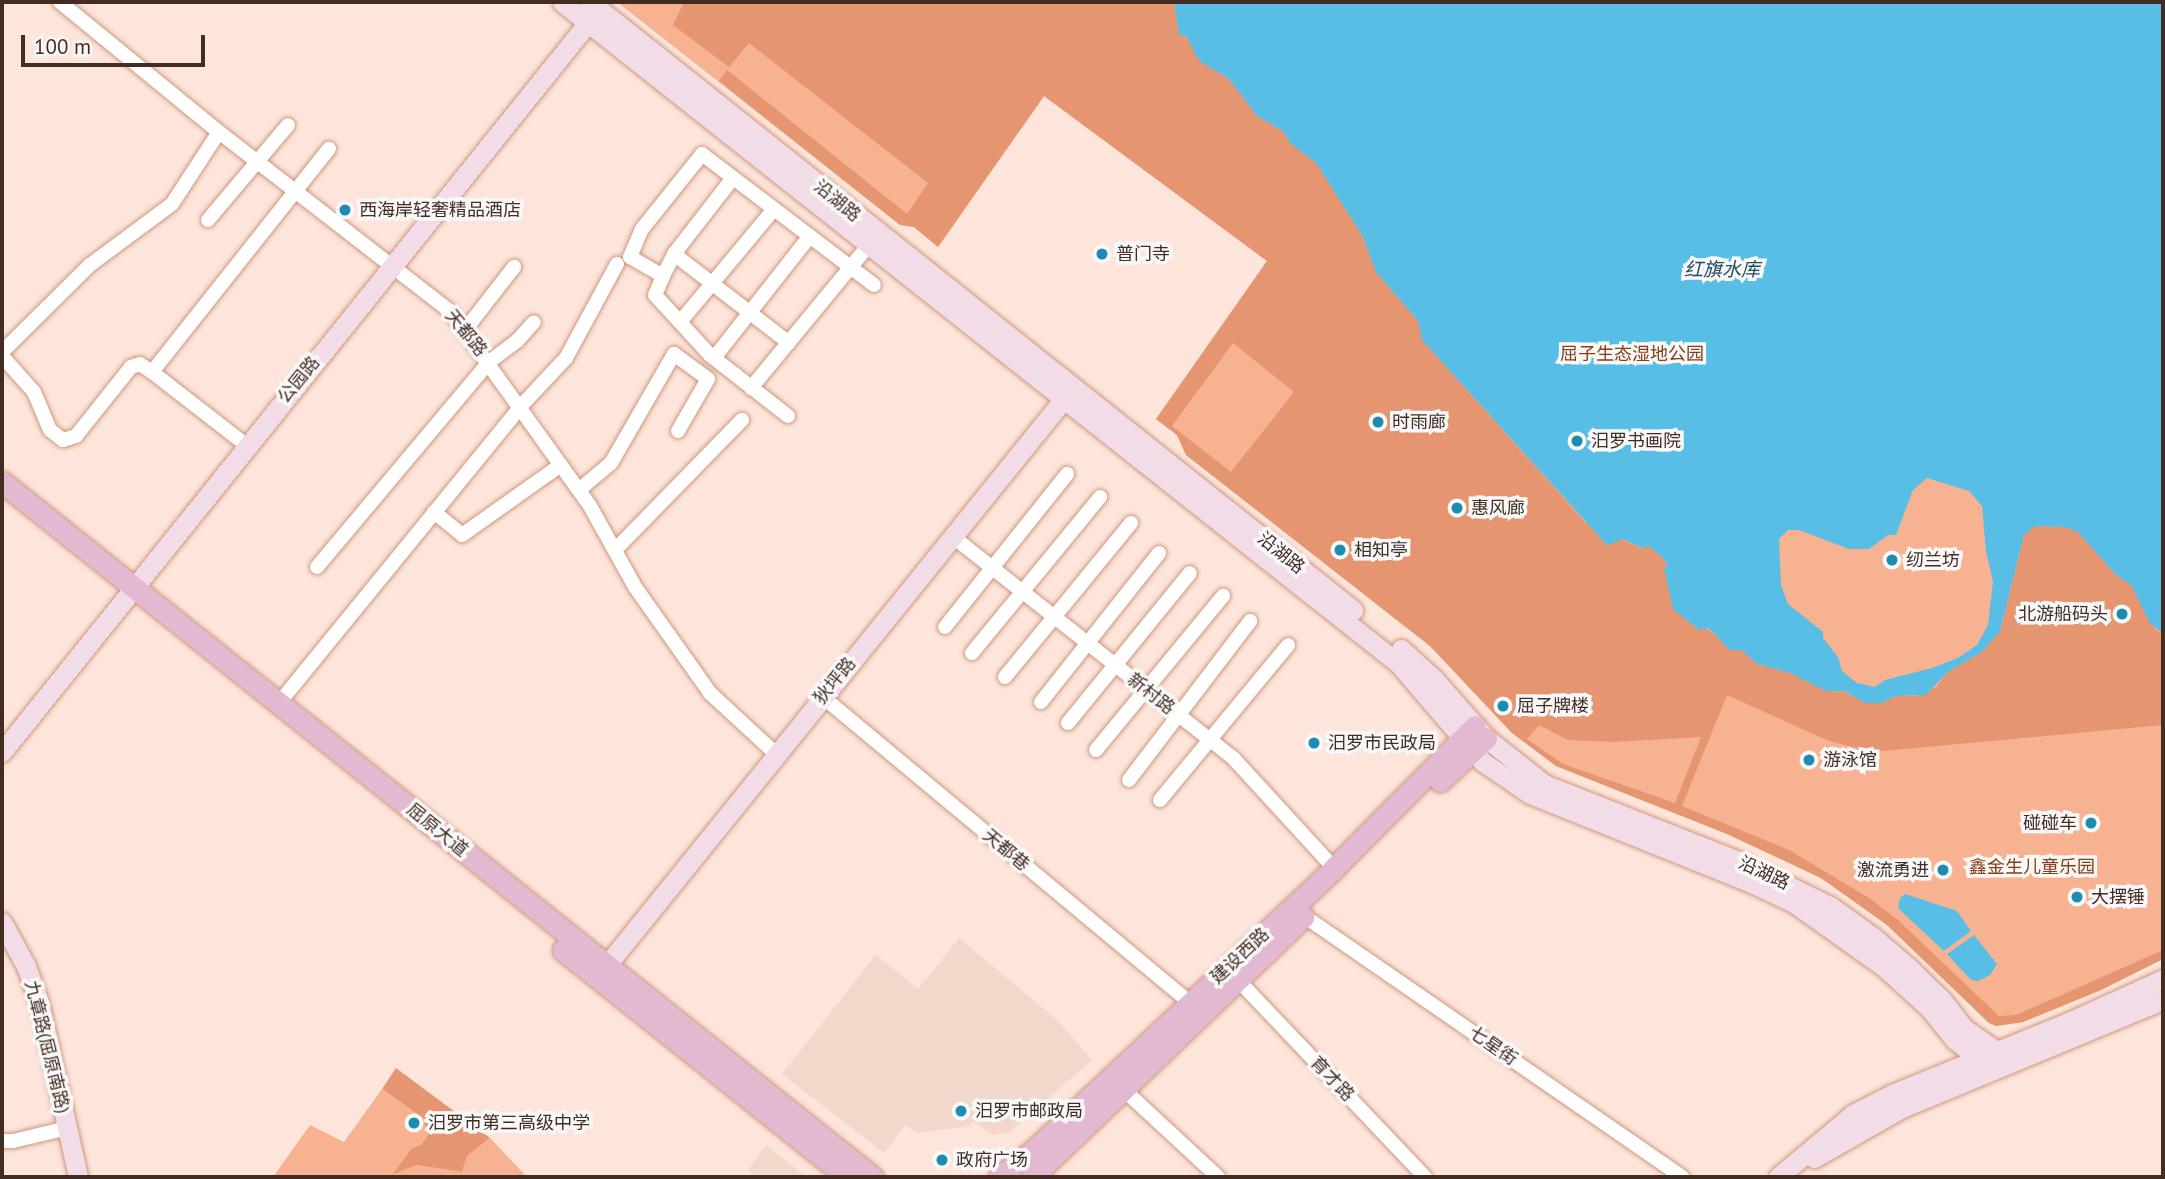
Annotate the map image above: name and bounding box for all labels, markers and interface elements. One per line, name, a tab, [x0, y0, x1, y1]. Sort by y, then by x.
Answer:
scale bar	[24, 21, 208, 65]
text: 100 m	[34, 33, 91, 60]
street label: 沿湖路	[809, 176, 865, 226]
place label: 西海岸轻奢精品酒店	[359, 199, 521, 221]
marker: 西海岸轻奢精品酒店	[337, 202, 353, 218]
place label: 普门寺	[1116, 243, 1170, 265]
marker: 普门寺	[1094, 246, 1110, 262]
water label: 红旗水库	[1684, 259, 1760, 281]
street label: 天都路	[441, 305, 491, 361]
park label: 屈子生态湿地公园	[1560, 343, 1704, 365]
street label: 公园路	[274, 352, 324, 408]
place label: 时雨廊	[1392, 411, 1446, 433]
marker: 时雨廊	[1370, 414, 1386, 430]
place label: 汨罗书画院	[1591, 430, 1681, 452]
marker: 汨罗书画院	[1569, 433, 1585, 449]
place label: 惠风廊	[1471, 497, 1525, 519]
marker: 惠风廊	[1449, 500, 1465, 516]
street label: 沿湖路	[1253, 528, 1309, 578]
place label: 相知亭	[1354, 539, 1408, 561]
marker: 相知亭	[1332, 542, 1348, 558]
place label: 纫兰坊	[1906, 549, 1960, 571]
marker: 纫兰坊	[1884, 552, 1900, 568]
place label: 北游船码头	[2018, 603, 2108, 625]
marker: 北游船码头	[2114, 606, 2130, 622]
street label: 狄坪路	[810, 653, 860, 709]
street label: 新村路	[1123, 669, 1179, 719]
place label: 屈子牌楼	[1517, 695, 1589, 717]
marker: 屈子牌楼	[1495, 698, 1511, 714]
place label: 汨罗市民政局	[1328, 732, 1436, 754]
marker: 汨罗市民政局	[1306, 735, 1322, 751]
place label: 游泳馆	[1823, 749, 1877, 771]
marker: 游泳馆	[1801, 752, 1817, 768]
street label: 屈原大道	[402, 799, 472, 861]
place label: 碰碰车	[2023, 812, 2077, 834]
marker: 碰碰车	[2083, 815, 2099, 831]
street label: 天都巷	[978, 824, 1034, 876]
street label: 沿湖路	[1735, 852, 1793, 894]
park label: 鑫金生儿童乐园	[1969, 856, 2095, 878]
place label: 激流勇进	[1857, 859, 1929, 881]
marker: 激流勇进	[1935, 862, 1951, 878]
place label: 大摆锤	[2091, 886, 2145, 908]
marker: 大摆锤	[2069, 889, 2085, 905]
street label: 建设西路	[1206, 924, 1274, 988]
street label: 九章路(屈原南路)	[20, 978, 74, 1116]
street label: 七星街	[1465, 1022, 1521, 1070]
street label: 育才路	[1305, 1052, 1359, 1106]
place label: 汨罗市邮政局	[975, 1100, 1083, 1122]
marker: 汨罗市邮政局	[953, 1103, 969, 1119]
place label: 汨罗市第三高级中学	[428, 1112, 590, 1134]
marker: 汨罗市第三高级中学	[406, 1115, 422, 1131]
place label: 政府广场	[956, 1149, 1028, 1171]
marker: 政府广场	[934, 1152, 950, 1168]

